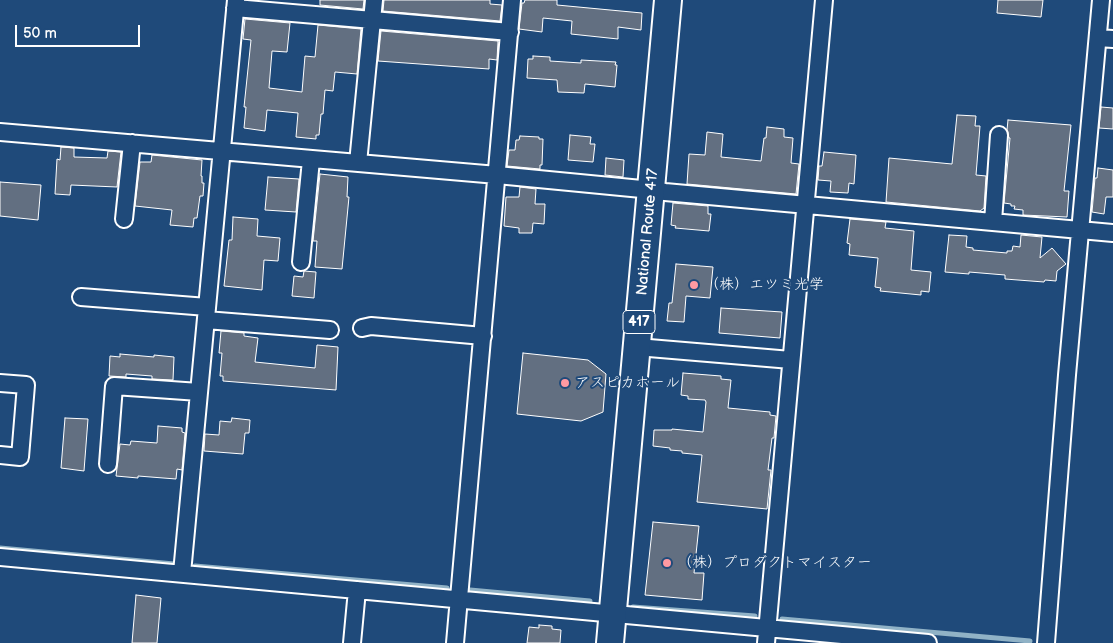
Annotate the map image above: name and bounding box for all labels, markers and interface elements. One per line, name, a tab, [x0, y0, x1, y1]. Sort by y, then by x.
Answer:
scale bar	[18, 15, 142, 47]
text: 50 m	[23, 24, 57, 43]
street label: National Route 417	[633, 168, 663, 296]
place label: （株）エツミ光学	[704, 276, 824, 294]
marker: （株）エツミ光学	[688, 279, 700, 291]
road number: 417	[623, 311, 655, 334]
place label: アスピカホール	[575, 374, 680, 392]
marker: アスピカホール	[559, 377, 571, 389]
place label: （株）プロダクトマイスター	[677, 554, 872, 572]
marker: （株）プロダクトマイスター	[661, 557, 673, 569]

